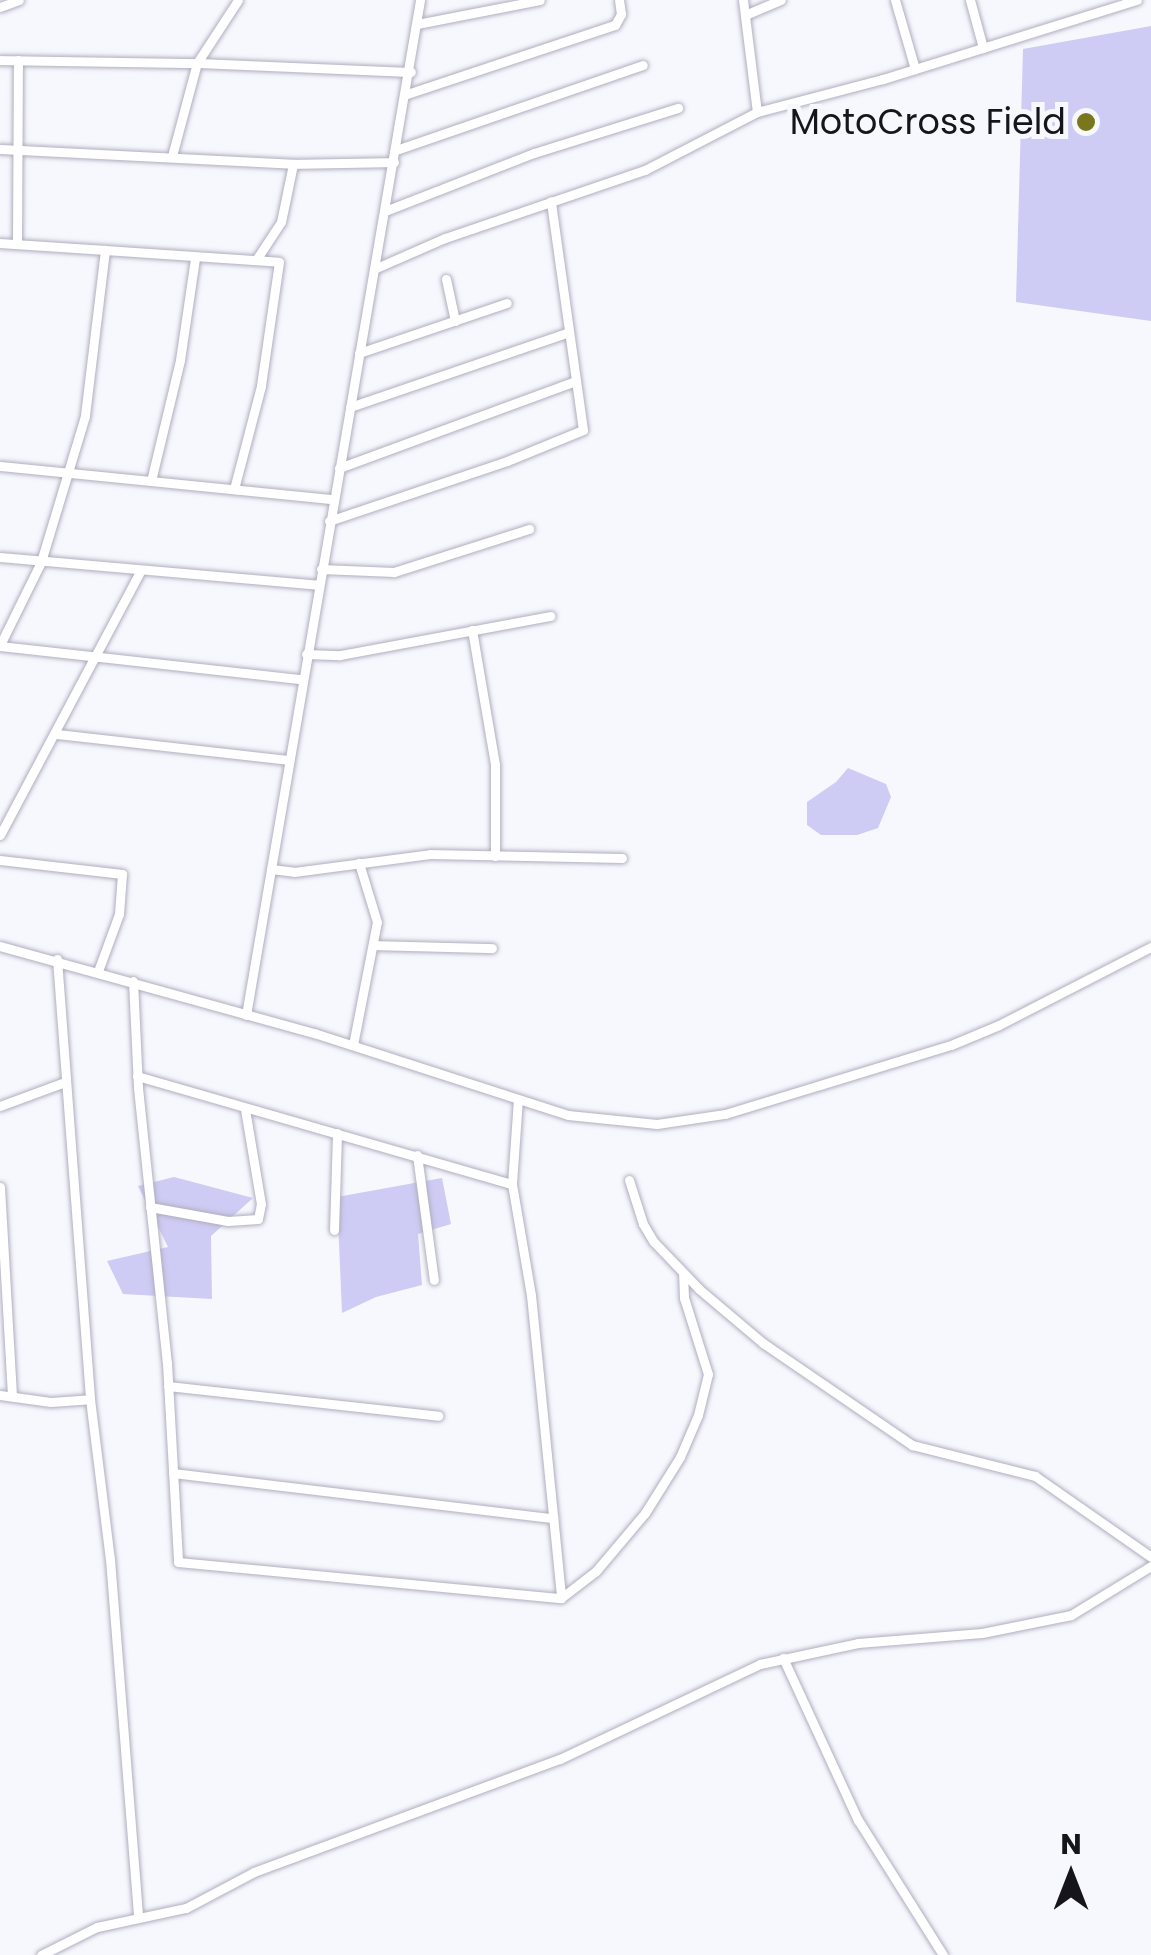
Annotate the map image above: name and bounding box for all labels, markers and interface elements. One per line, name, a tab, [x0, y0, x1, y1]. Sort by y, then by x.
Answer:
place label: MotoCross Field	[790, 101, 1066, 143]
marker: MotoCross Field	[1075, 111, 1097, 133]
north arrow	[1021, 1825, 1121, 1925]
text: N	[1060, 1825, 1082, 1864]

